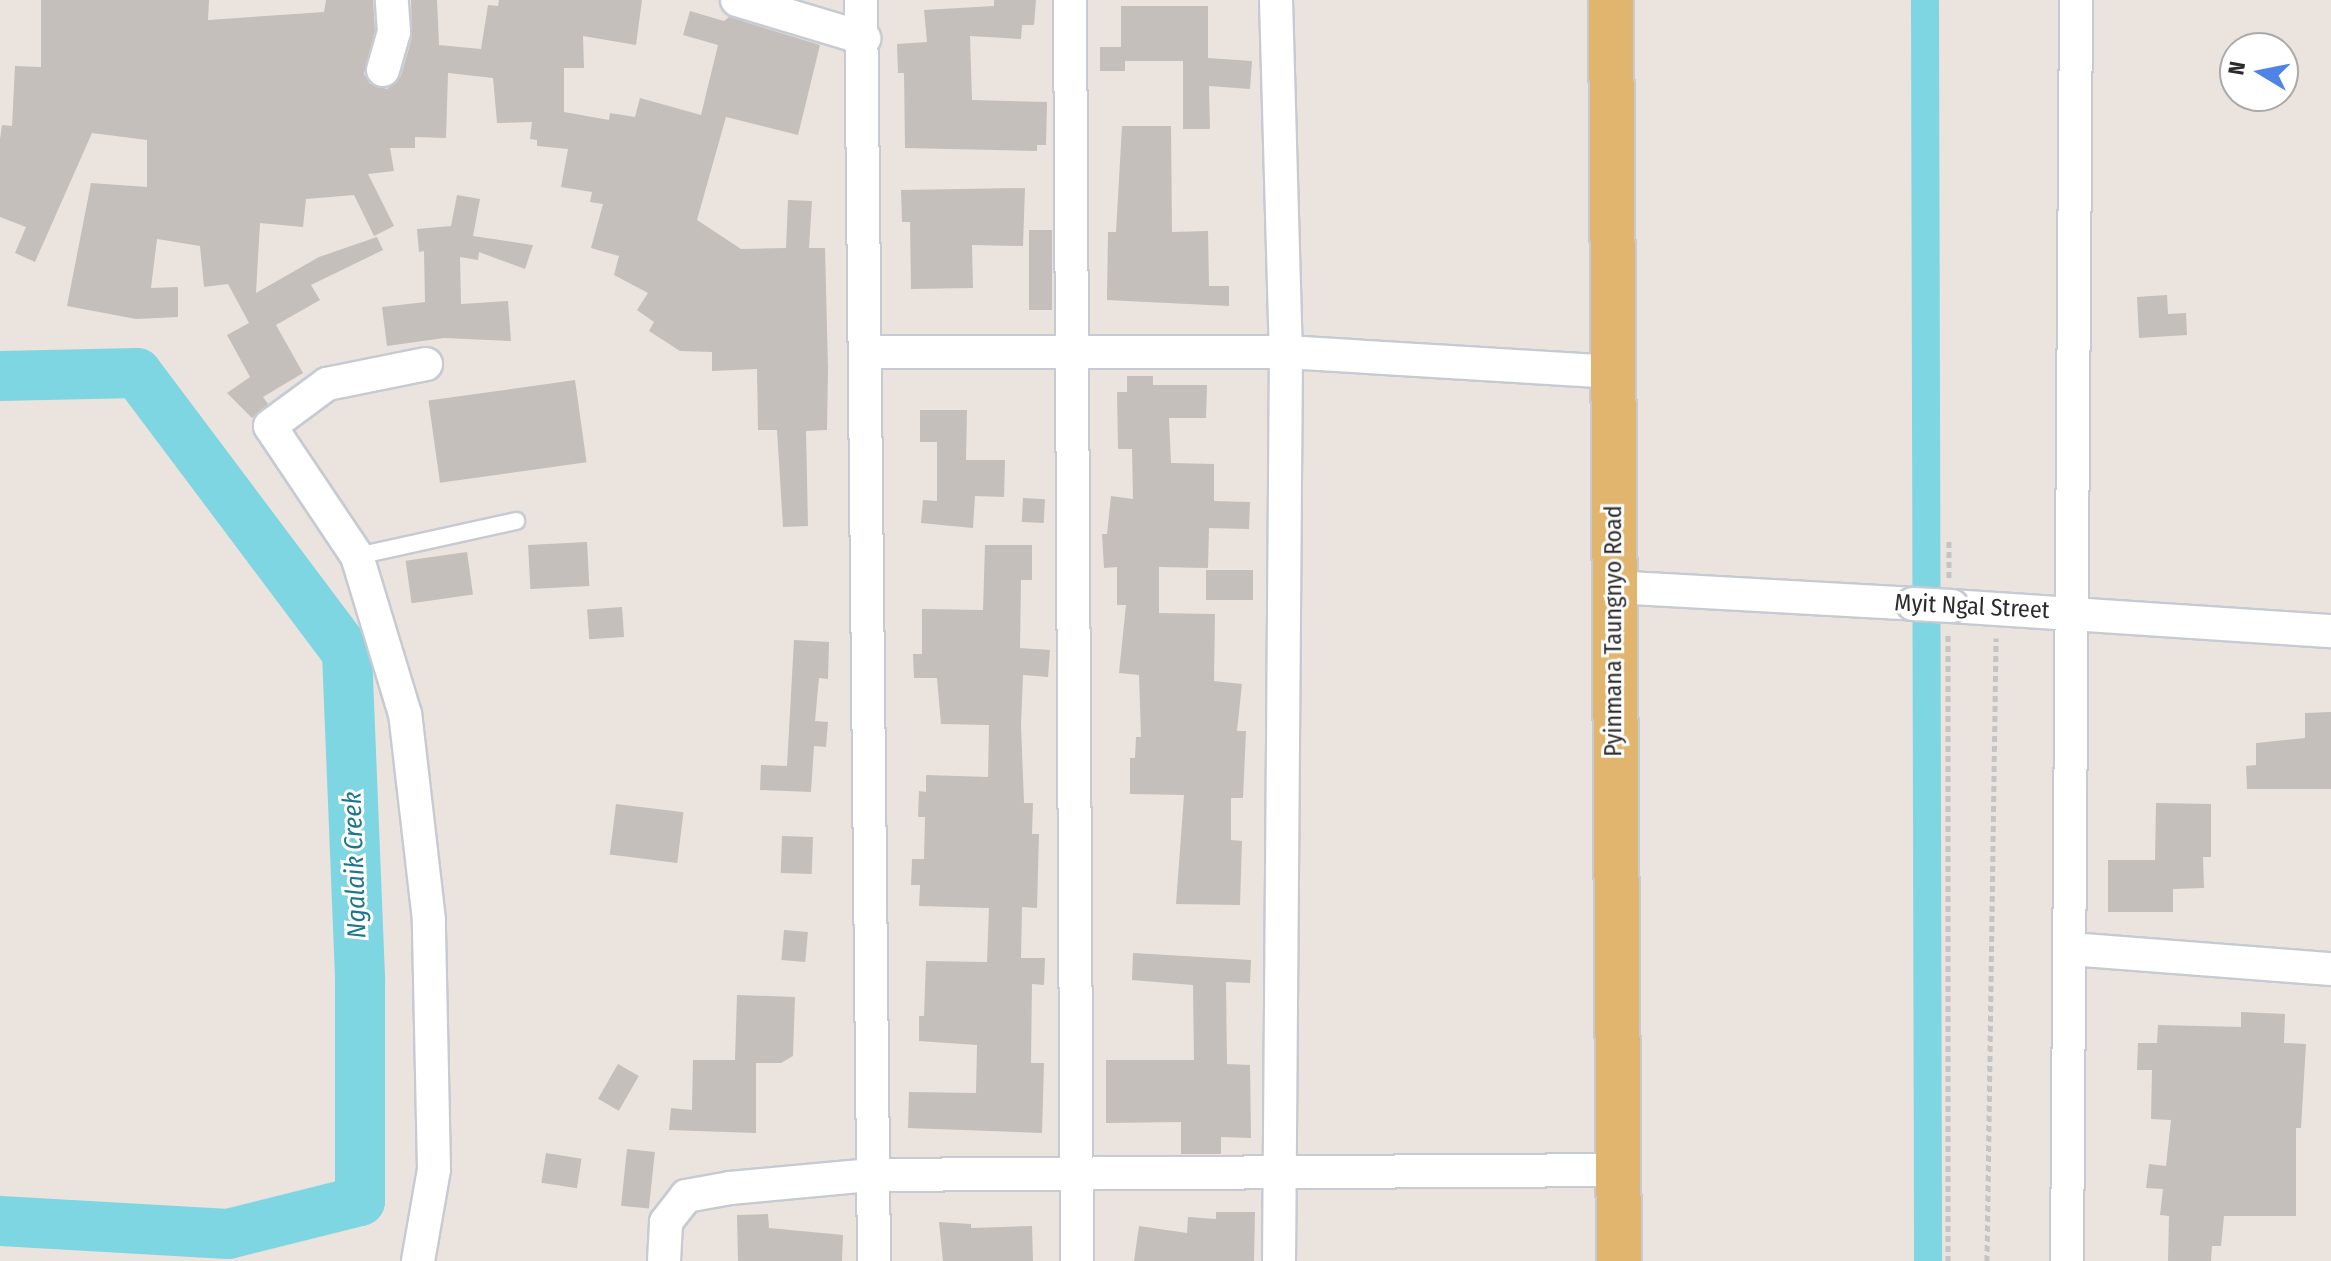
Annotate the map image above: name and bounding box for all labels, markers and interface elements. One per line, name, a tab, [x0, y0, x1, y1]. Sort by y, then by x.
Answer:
north arrow	[2219, 32, 2299, 112]
text: N	[2222, 59, 2251, 77]
street label: Pyinmana Taungnyo Road	[1600, 505, 1628, 757]
street label: Myit Ngal Street	[1894, 589, 2050, 625]
water label: Ngalaik Creek	[337, 791, 373, 939]

